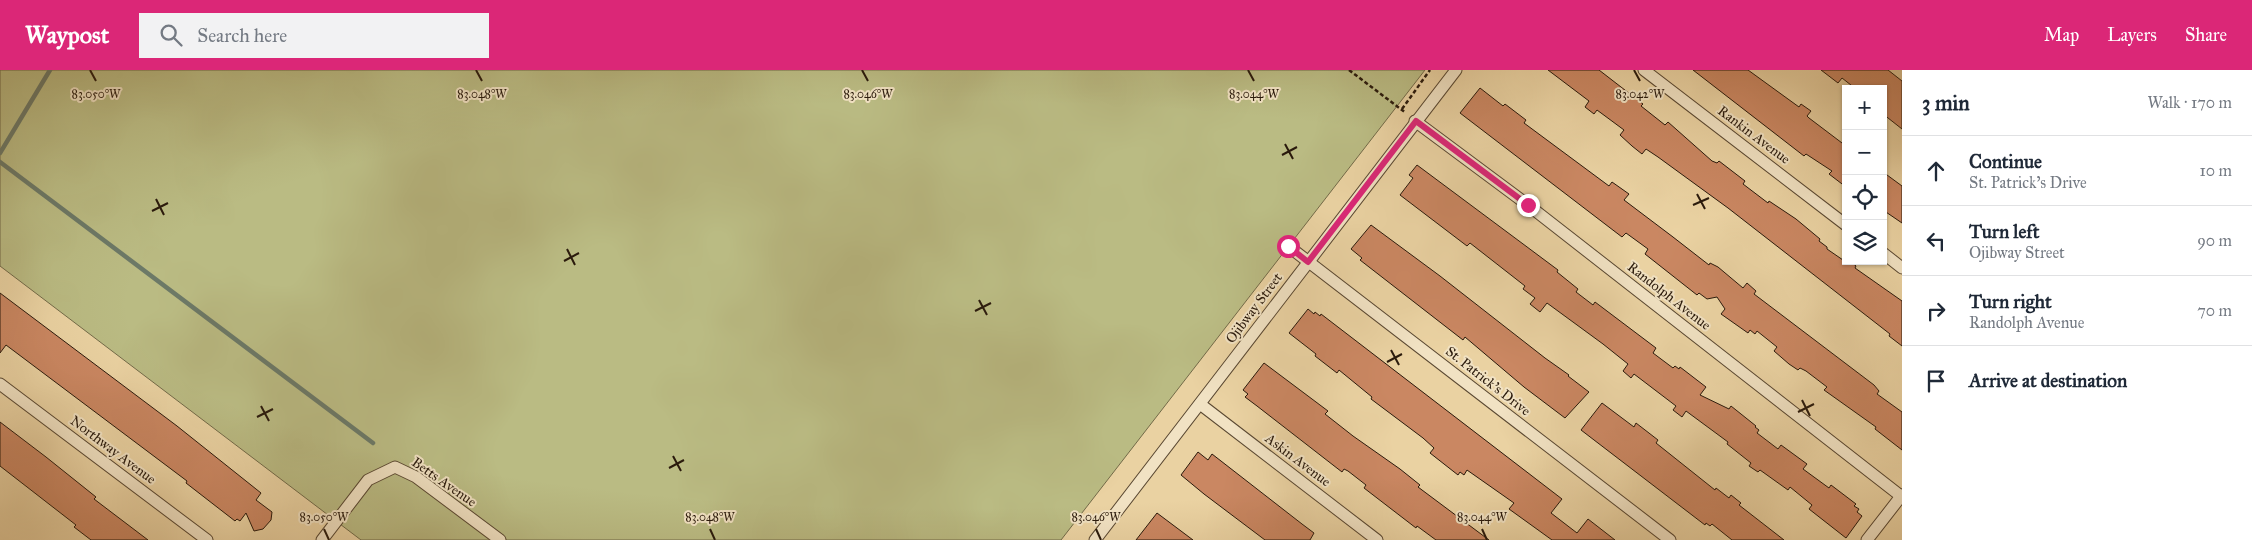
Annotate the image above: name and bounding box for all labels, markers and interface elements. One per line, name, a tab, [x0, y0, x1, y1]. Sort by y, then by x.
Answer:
search box	[139, 13, 489, 58]
text: Waypost	[25, 20, 109, 50]
icon: search	[157, 21, 185, 49]
text: Search here	[197, 24, 287, 47]
text: Map	[2044, 24, 2079, 46]
text: Layers	[2107, 24, 2157, 46]
text: Share	[2185, 24, 2227, 46]
map controls	[1842, 85, 1887, 265]
button: +	[1842, 85, 1887, 130]
text: 83.050°W	[72, 87, 121, 101]
text: 83.048°W	[457, 87, 507, 101]
text: 83.046°W	[843, 87, 893, 101]
text: 83.044°W	[1229, 87, 1279, 101]
text: 83.042°W	[1616, 87, 1665, 101]
text: 3 min	[1922, 90, 1970, 116]
text: Walk · 170 m	[2148, 93, 2232, 112]
street label: Rankin Avenue	[1714, 102, 1794, 168]
button: −	[1842, 130, 1887, 175]
text: Continue	[1969, 150, 2042, 173]
icon: ahead	[1922, 157, 1950, 185]
text: 10 m	[2200, 161, 2232, 180]
text: St. Patrick's Drive	[1969, 173, 2087, 192]
button: locate	[1842, 175, 1887, 220]
route end	[1517, 194, 1540, 217]
button: layers	[1842, 220, 1887, 265]
text: Turn left	[1969, 220, 2039, 243]
icon: left	[1922, 227, 1950, 255]
text: 90 m	[2197, 231, 2232, 250]
route start	[1277, 235, 1300, 258]
text: Ojibway Street	[1969, 243, 2065, 262]
street label: Randolph Avenue	[1624, 258, 1714, 334]
street label: Ojibway Street	[1222, 269, 1286, 347]
text: Turn right	[1969, 290, 2052, 313]
icon: right	[1922, 297, 1950, 325]
text: 70 m	[2197, 301, 2232, 320]
text: Randolph Avenue	[1969, 313, 2084, 332]
street label: St. Patrick's Drive	[1442, 343, 1534, 419]
icon: arrive	[1922, 367, 1950, 395]
text: Arrive at destination	[1969, 369, 2127, 392]
street label: Northway Avenue	[67, 412, 159, 488]
street label: Askin Avenue	[1261, 429, 1334, 490]
street label: Betts Avenue	[408, 453, 480, 511]
text: 83.050°W	[300, 510, 349, 524]
text: 83.048°W	[685, 510, 735, 524]
text: 83.046°W	[1071, 510, 1121, 524]
text: 83.044°W	[1457, 510, 1507, 524]

